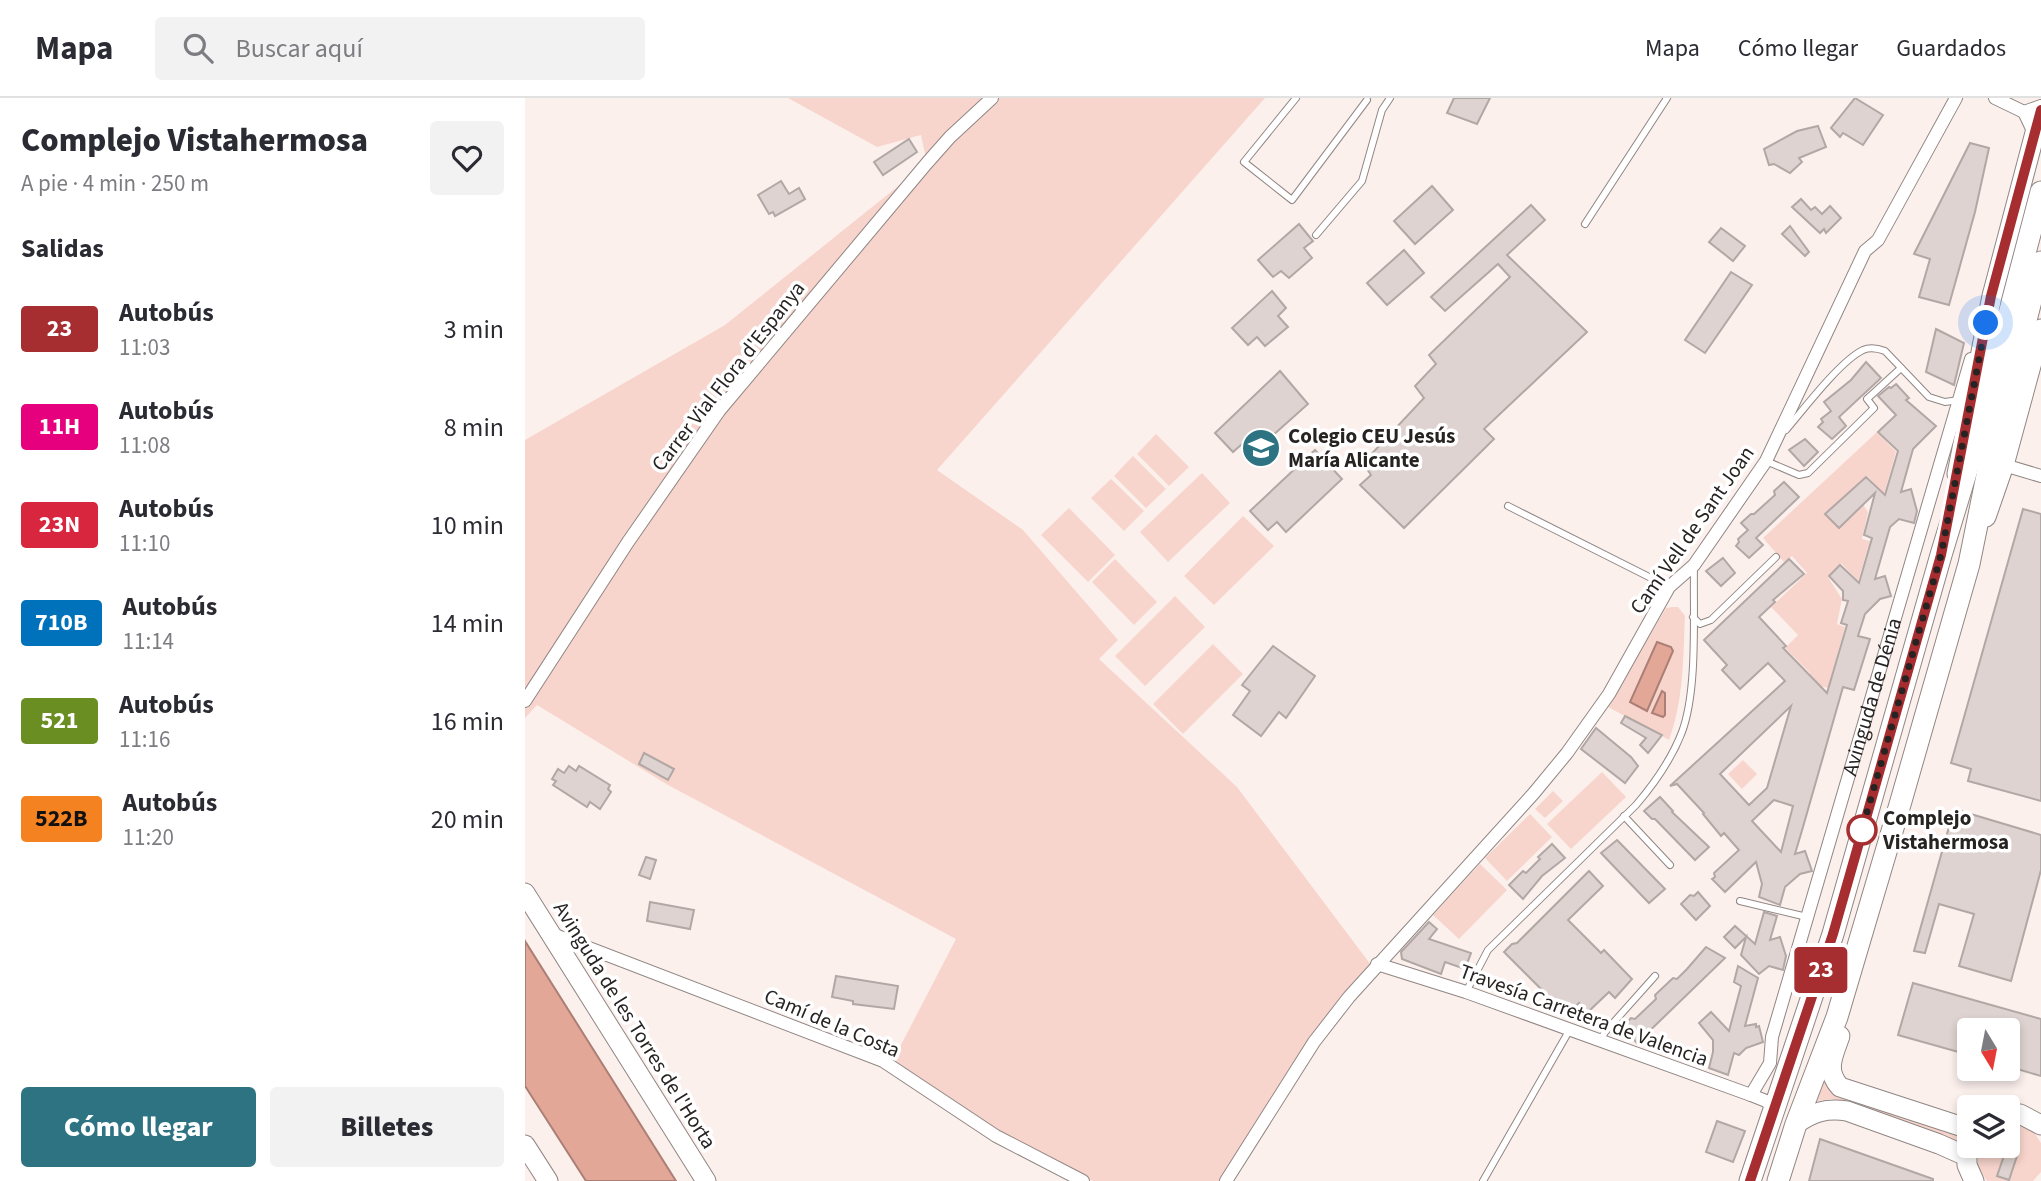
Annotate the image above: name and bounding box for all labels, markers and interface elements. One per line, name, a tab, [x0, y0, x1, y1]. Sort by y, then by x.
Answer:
search box	[155, 17, 645, 80]
text: Mapa	[35, 25, 113, 72]
icon: search	[179, 29, 217, 67]
text: Buscar aquí	[235, 30, 363, 67]
text: Mapa	[1645, 31, 1700, 66]
text: Cómo llegar	[1738, 31, 1858, 66]
text: Guardados	[1896, 31, 2006, 66]
text: Complejo Vistahermosa	[21, 117, 368, 164]
button: heart	[430, 121, 504, 195]
text: A pie · 4 min · 250 m	[21, 167, 209, 200]
text: Salidas	[21, 230, 104, 267]
street label: Carrer Vial Flora d'Espanya	[644, 275, 812, 477]
text: Autobús	[119, 294, 214, 331]
your location	[1968, 305, 2003, 340]
text: 23	[47, 311, 72, 346]
text: 3 min	[444, 311, 504, 348]
text: 11:03	[119, 331, 170, 364]
text: Autobús	[119, 392, 214, 429]
text: 11H	[39, 409, 80, 444]
text: 8 min	[444, 409, 504, 446]
place label: Colegio CEU Jesús María Alicante	[1288, 421, 1455, 475]
school or university icon: Colegio CEU Jesús María Alicante	[1240, 427, 1282, 469]
text: 11:08	[119, 429, 170, 462]
street label: Camí Vell de Sant Joan	[1623, 440, 1761, 620]
text: Autobús	[119, 490, 214, 527]
text: 23N	[39, 507, 80, 542]
text: 10 min	[431, 507, 504, 544]
text: 11:10	[119, 527, 170, 560]
text: Autobús	[123, 588, 217, 625]
text: 710B	[35, 605, 88, 640]
text: 14 min	[431, 605, 504, 642]
street label: Avinguda de Dénia	[1835, 614, 1909, 779]
text: 11:14	[123, 625, 174, 658]
text: Autobús	[119, 686, 214, 723]
text: 521	[40, 703, 79, 738]
text: 16 min	[431, 703, 504, 740]
text: 11:16	[119, 723, 170, 756]
text: Autobús	[123, 784, 217, 821]
text: 522B	[35, 801, 88, 836]
text: 20 min	[431, 801, 504, 838]
place label: Complejo Vistahermosa	[1882, 803, 2009, 857]
marker: Complejo Vistahermosa	[1847, 815, 1877, 845]
text: 11:20	[123, 821, 174, 854]
street label: Avinguda de les Torres de l'Horta	[546, 895, 724, 1155]
line badge: 23	[1789, 947, 1853, 993]
text: 23	[1808, 952, 1834, 987]
street label: Travesía Carretera de Valencia	[1456, 956, 1712, 1074]
street label: Camí de la Costa	[760, 981, 904, 1065]
north arrow	[1957, 1018, 2019, 1082]
map controls	[1957, 1018, 2020, 1158]
button: Cómo llegar	[21, 1087, 256, 1167]
button: Billetes	[270, 1087, 504, 1167]
button: layers	[1957, 1095, 2020, 1158]

